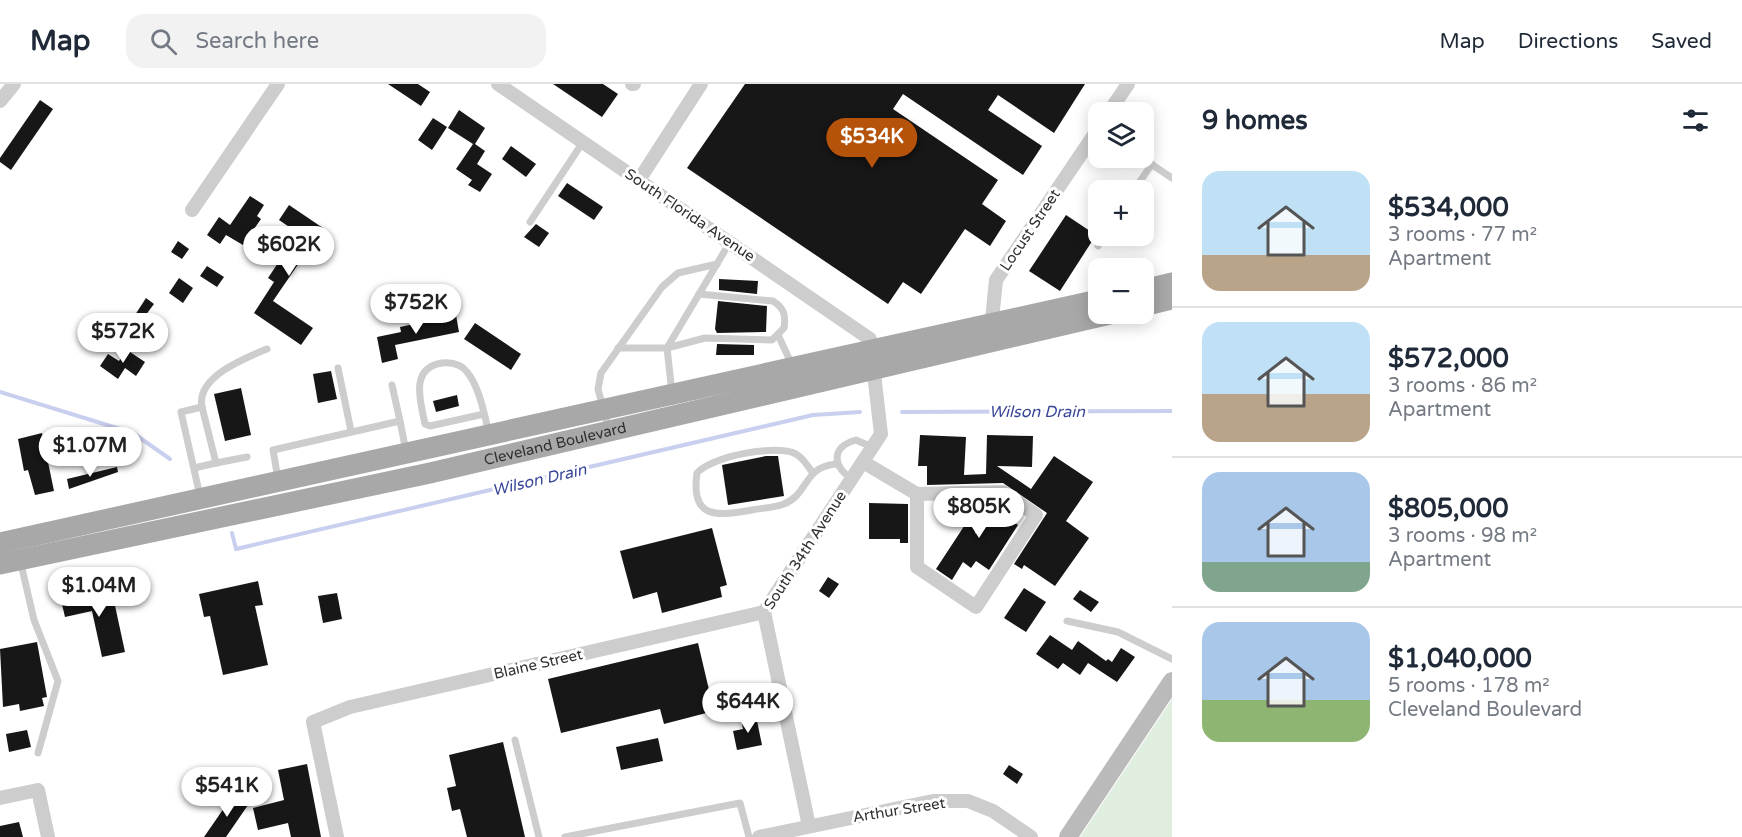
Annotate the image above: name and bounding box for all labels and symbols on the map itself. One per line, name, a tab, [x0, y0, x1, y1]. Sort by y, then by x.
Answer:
pin: $534K	[830, 118, 914, 169]
street label: South Florida Avenue	[622, 165, 758, 265]
street label: Locust Street	[996, 186, 1064, 274]
pin: $602K	[247, 226, 331, 277]
pin: $752K	[374, 284, 458, 335]
pin: $572K	[81, 313, 165, 364]
water label: Wilson Drain	[989, 402, 1086, 422]
street label: Cleveland Boulevard	[482, 418, 628, 469]
pin: $1.07M	[41, 427, 139, 478]
water label: Wilson Drain	[490, 459, 589, 501]
street label: South 34th Avenue	[760, 487, 850, 613]
pin: $805K	[937, 488, 1021, 539]
pin: $1.04M	[50, 567, 148, 618]
street label: Blaine Street	[492, 645, 584, 683]
pin: $644K	[706, 683, 790, 734]
pin: $541K	[185, 767, 269, 818]
street label: Arthur Street	[852, 794, 947, 826]

